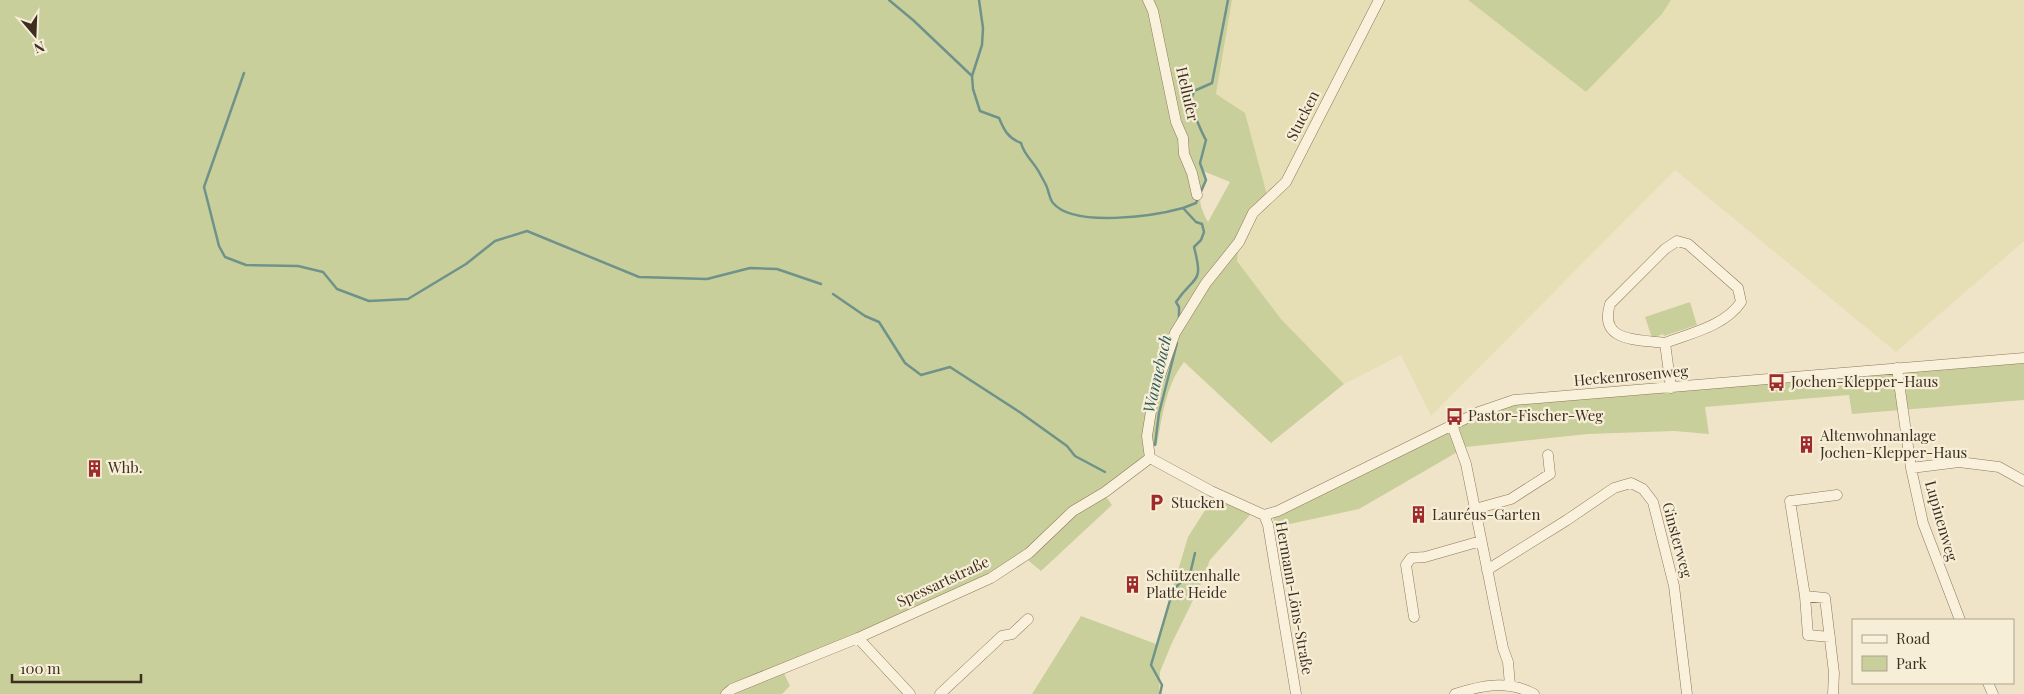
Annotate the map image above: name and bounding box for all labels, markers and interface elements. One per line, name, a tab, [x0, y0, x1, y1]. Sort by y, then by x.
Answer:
north arrow	[10, 10, 60, 60]
text: N	[32, 37, 47, 58]
street label: Hellufer	[1172, 65, 1204, 123]
street label: Stucken	[1281, 87, 1323, 144]
water label: Wannebach	[1137, 333, 1176, 415]
street label: Heckenrosenweg	[1573, 360, 1689, 390]
place label: Jochen-Klepper-Haus	[1790, 371, 1938, 391]
bus stop icon: Jochen-Klepper-Haus	[1767, 372, 1787, 392]
place label: Pastor-Fischer-Weg	[1468, 405, 1603, 425]
bus stop icon: Pastor-Fischer-Weg	[1444, 406, 1464, 426]
place label: Altenwohnanlage Jochen-Klepper-Haus	[1819, 425, 1967, 462]
building icon: Altenwohnanlage Jochen-Klepper-Haus	[1796, 435, 1816, 455]
place label: Whb.	[107, 457, 143, 477]
building icon: Whb.	[84, 458, 104, 478]
street label: Lupinenweg	[1921, 478, 1963, 563]
place label: Stucken	[1171, 492, 1225, 512]
parking icon: Stucken	[1147, 493, 1167, 513]
street label: Ginsterweg	[1658, 500, 1698, 580]
place label: Lauréus-Garten	[1432, 504, 1540, 524]
building icon: Lauréus-Garten	[1408, 505, 1428, 525]
street label: Hermann-Löns-Straße	[1272, 520, 1318, 676]
street label: Spessartstraße	[893, 551, 992, 611]
place label: Schützenhalle Platte Heide	[1146, 565, 1240, 602]
building icon: Schützenhalle Platte Heide	[1122, 575, 1142, 595]
legend	[1852, 619, 2014, 684]
text: Road	[1896, 628, 1930, 648]
scale bar	[12, 652, 141, 684]
text: Park	[1896, 653, 1928, 673]
text: 100 m	[20, 658, 61, 678]

